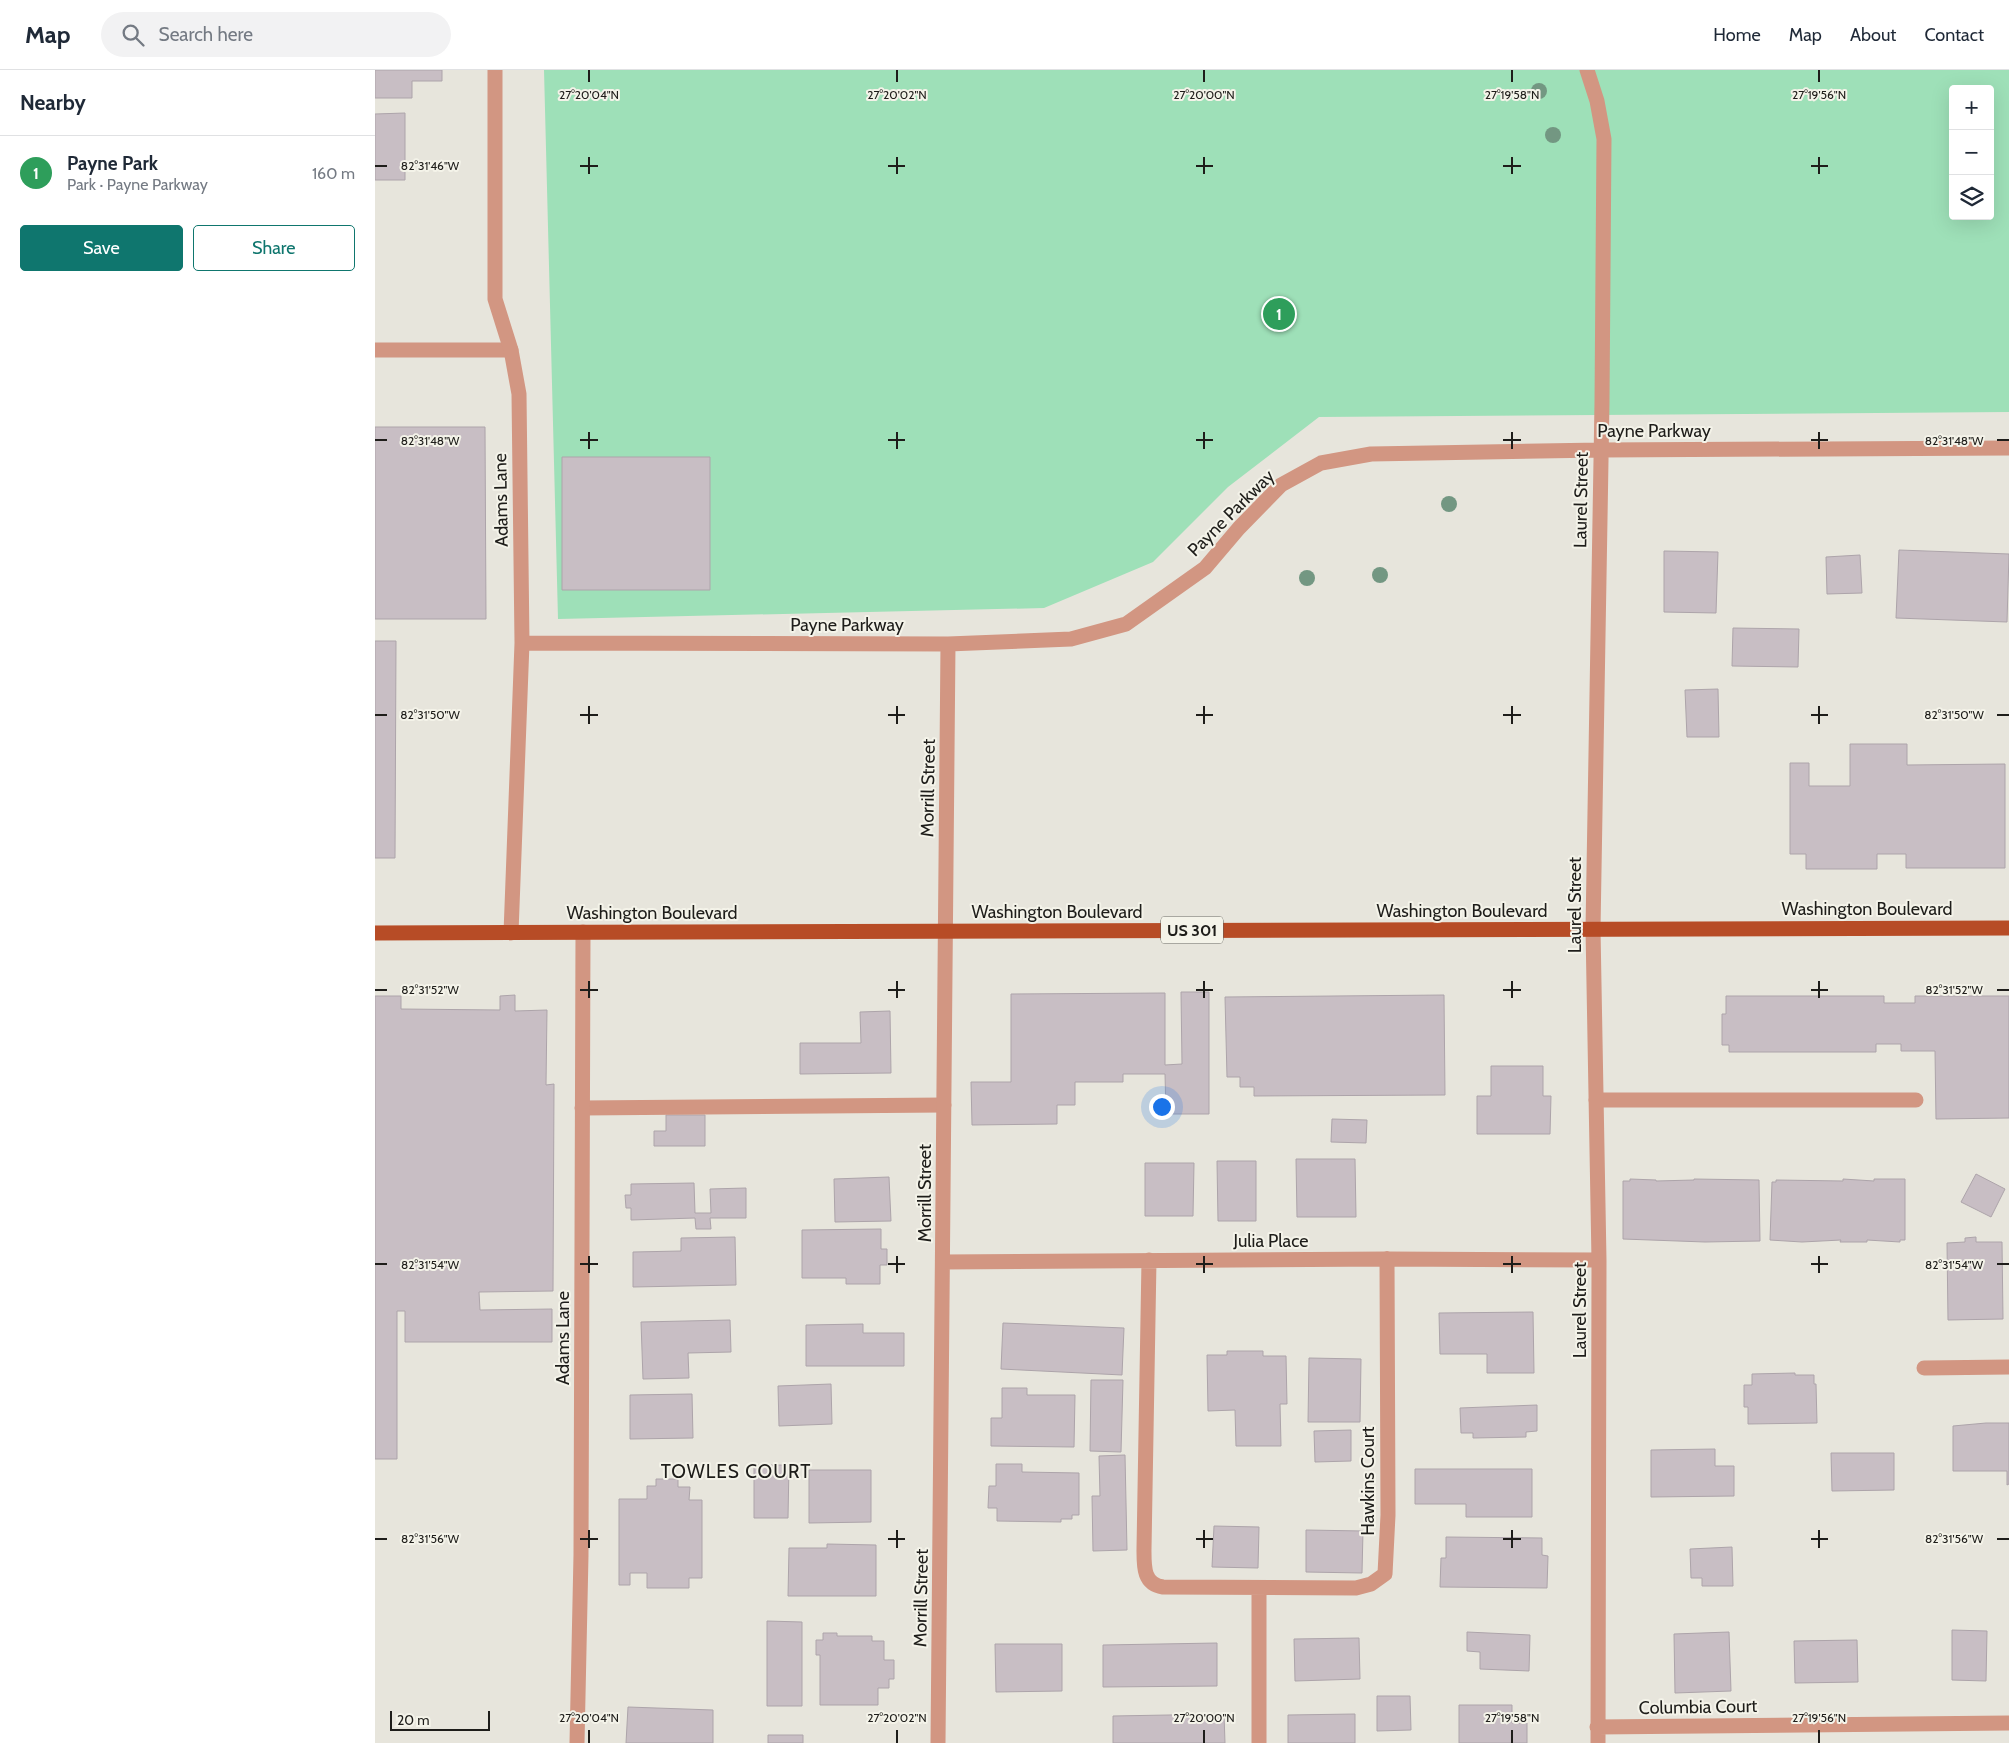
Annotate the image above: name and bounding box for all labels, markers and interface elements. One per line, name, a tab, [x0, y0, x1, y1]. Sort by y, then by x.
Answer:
search box	[101, 12, 451, 57]
text: Map	[25, 20, 71, 49]
icon: search	[119, 21, 147, 49]
text: Search here	[159, 23, 253, 46]
text: Home	[1713, 24, 1761, 46]
text: Map	[1789, 24, 1822, 46]
text: About	[1850, 24, 1896, 46]
text: Contact	[1924, 24, 1984, 46]
map controls	[1949, 85, 1994, 220]
button: +	[1949, 85, 1994, 130]
text: 27°20'04"N	[559, 87, 619, 102]
text: 27°20'02"N	[867, 87, 927, 102]
text: 27°20'00"N	[1173, 87, 1235, 102]
text: 27°19'58"N	[1485, 87, 1539, 102]
text: 27°19'56"N	[1792, 87, 1846, 102]
text: Nearby	[20, 90, 86, 115]
button: −	[1949, 130, 1994, 175]
text: Payne Park	[67, 152, 158, 175]
text: 82°31'46"W	[401, 158, 460, 173]
text: 1	[33, 164, 39, 183]
text: 160 m	[312, 164, 355, 183]
text: Park · Payne Parkway	[67, 175, 208, 194]
button: layers	[1949, 175, 1994, 220]
button: Save	[20, 225, 183, 271]
button: Share	[193, 225, 355, 271]
pin: 1	[1263, 295, 1295, 333]
street label: Payne Parkway	[1597, 420, 1711, 442]
text: 82°31'48"W	[401, 433, 460, 448]
text: 82°31'48"W	[1925, 433, 1984, 448]
street label: Laurel Street	[1569, 452, 1593, 548]
street label: Adams Lane	[489, 453, 513, 547]
street label: Payne Parkway	[1183, 465, 1279, 561]
street label: Payne Parkway	[790, 614, 904, 636]
text: 82°31'50"W	[400, 707, 460, 722]
text: 82°31'50"W	[1924, 707, 1984, 722]
street label: Morrill Street	[916, 739, 940, 837]
street label: Laurel Street	[1564, 857, 1586, 953]
street label: Washington Boulevard	[1781, 898, 1953, 920]
street label: Washington Boulevard	[1376, 900, 1548, 922]
street label: Washington Boulevard	[971, 901, 1143, 923]
street label: Washington Boulevard	[566, 902, 738, 924]
road number: US 301	[1161, 916, 1223, 944]
text: 82°31'52"W	[401, 982, 459, 997]
text: 82°31'52"W	[1925, 982, 1983, 997]
your location	[1149, 1094, 1175, 1120]
street label: Morrill Street	[914, 1144, 936, 1242]
street label: Julia Place	[1233, 1230, 1308, 1252]
text: 82°31'54"W	[401, 1257, 460, 1272]
text: 82°31'54"W	[1925, 1257, 1984, 1272]
street label: Laurel Street	[1569, 1262, 1591, 1358]
street label: Adams Lane	[552, 1291, 574, 1385]
street label: Hawkins Court	[1357, 1426, 1379, 1536]
district label: TOWLES COURT	[661, 1460, 811, 1483]
text: 82°31'56"W	[401, 1531, 460, 1546]
text: 82°31'56"W	[1925, 1531, 1984, 1546]
street label: Morrill Street	[909, 1549, 933, 1647]
street label: Columbia Court	[1639, 1695, 1757, 1719]
scale bar	[390, 1708, 490, 1731]
text: 27°20'04"N	[559, 1710, 619, 1725]
text: 27°20'02"N	[867, 1710, 927, 1725]
text: 27°20'00"N	[1173, 1710, 1235, 1725]
text: 27°19'58"N	[1485, 1710, 1539, 1725]
text: 27°19'56"N	[1792, 1710, 1846, 1725]
text: 20 m	[397, 1711, 430, 1729]

